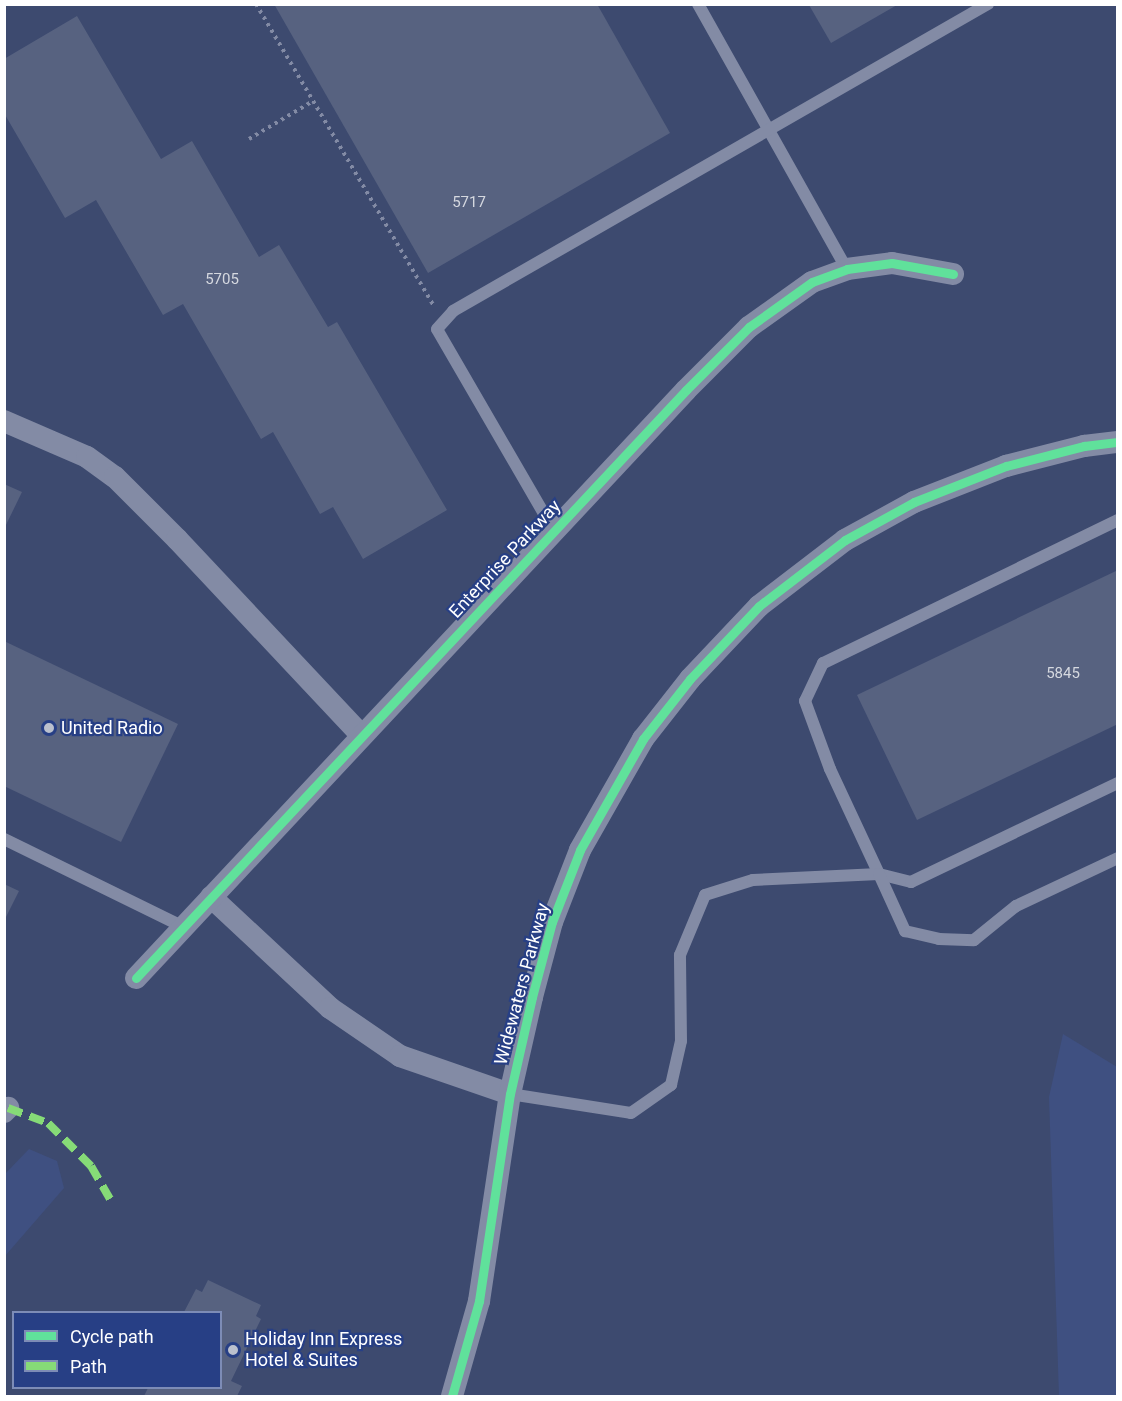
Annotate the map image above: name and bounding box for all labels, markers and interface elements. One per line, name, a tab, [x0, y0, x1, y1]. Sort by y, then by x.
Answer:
house number: 5717	[452, 194, 486, 212]
house number: 5705	[205, 271, 239, 289]
street label: Enterprise Parkway	[445, 495, 565, 623]
house number: 5845	[1046, 665, 1080, 683]
place label: United Radio	[61, 717, 163, 739]
marker: United Radio	[42, 721, 56, 735]
street label: Widewaters Parkway	[490, 901, 554, 1067]
legend	[12, 1311, 222, 1389]
text: Cycle path	[70, 1326, 154, 1347]
place label: Holiday Inn Express Hotel & Suites	[245, 1329, 402, 1372]
marker: Holiday Inn Express Hotel & Suites	[226, 1343, 240, 1357]
text: Path	[70, 1356, 107, 1377]

